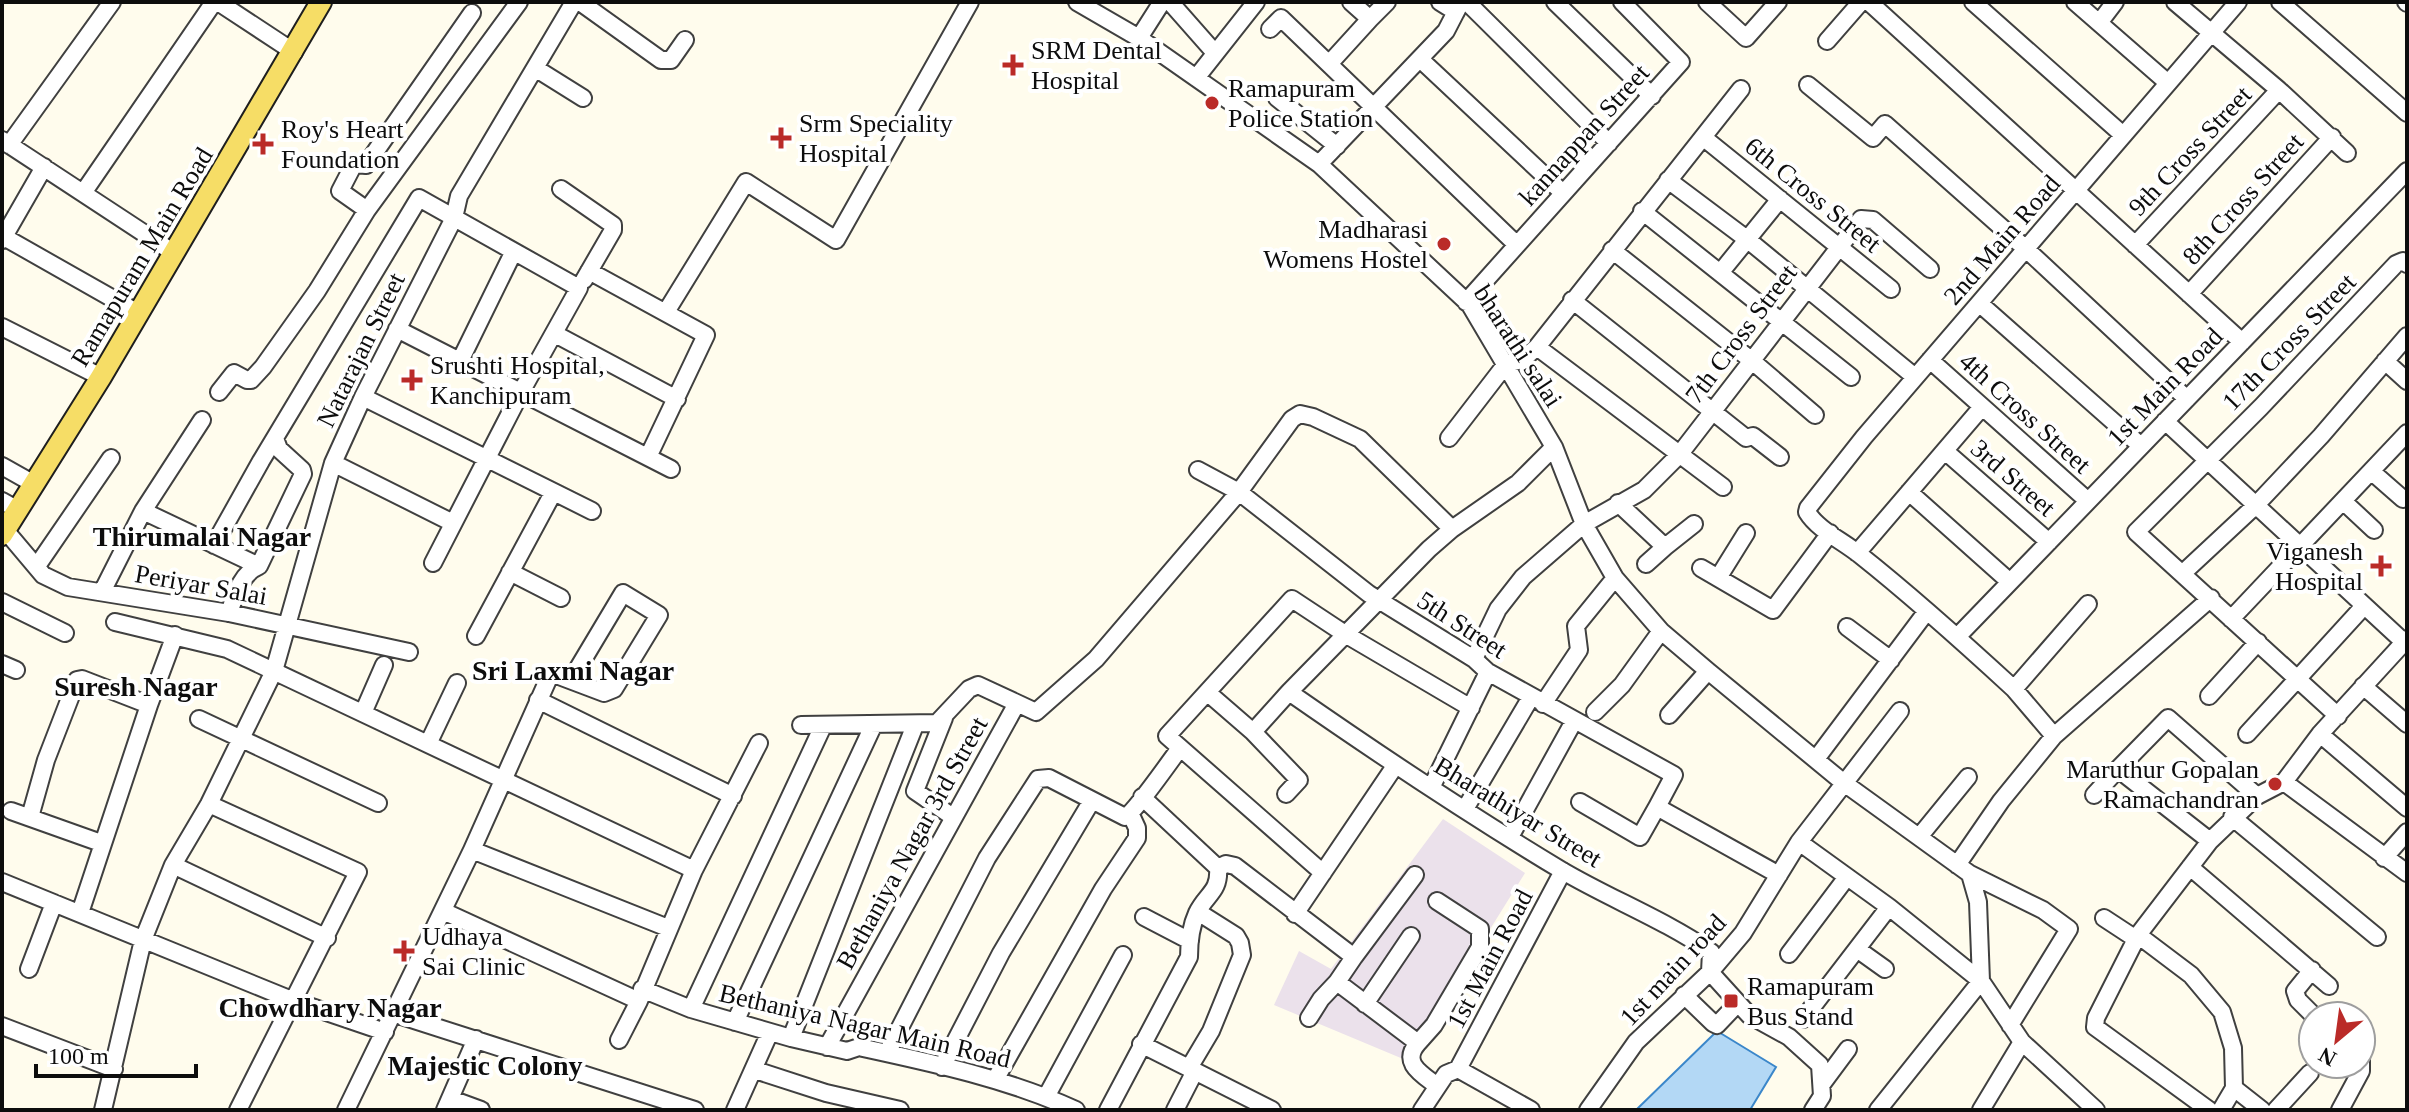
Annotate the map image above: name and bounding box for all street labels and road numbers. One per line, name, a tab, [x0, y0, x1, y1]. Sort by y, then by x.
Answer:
street label: kannappan Street	[1513, 58, 1655, 211]
street label: 9th Cross Street	[2123, 80, 2258, 222]
street label: 8th Cross Street	[2177, 127, 2310, 270]
street label: 6th Cross Street	[1739, 131, 1887, 259]
street label: Ramapuram Main Road	[65, 142, 219, 372]
street label: 2nd Main Road	[1938, 169, 2066, 311]
street label: 7th Cross Street	[1679, 258, 1803, 409]
street label: Natarajan Street	[311, 267, 411, 432]
street label: 17th Cross Street	[2216, 267, 2362, 416]
street label: bharathi salai	[1468, 280, 1568, 412]
street label: 1st Main Road	[2101, 322, 2229, 452]
street label: 4th Cross Street	[1954, 347, 2097, 480]
street label: 3rd Street	[1965, 434, 2062, 523]
street label: Periyar Salai	[133, 559, 269, 611]
street label: 5th Street	[1412, 586, 1513, 665]
street label: Bethaniya Nagar 3rd Street	[831, 711, 994, 974]
street label: Bharathiyar Street	[1429, 751, 1608, 874]
street label: 1st Main Road	[1441, 885, 1539, 1033]
street label: 1st main road	[1614, 908, 1732, 1032]
street label: Bethaniya Nagar Main Road	[716, 978, 1014, 1074]

